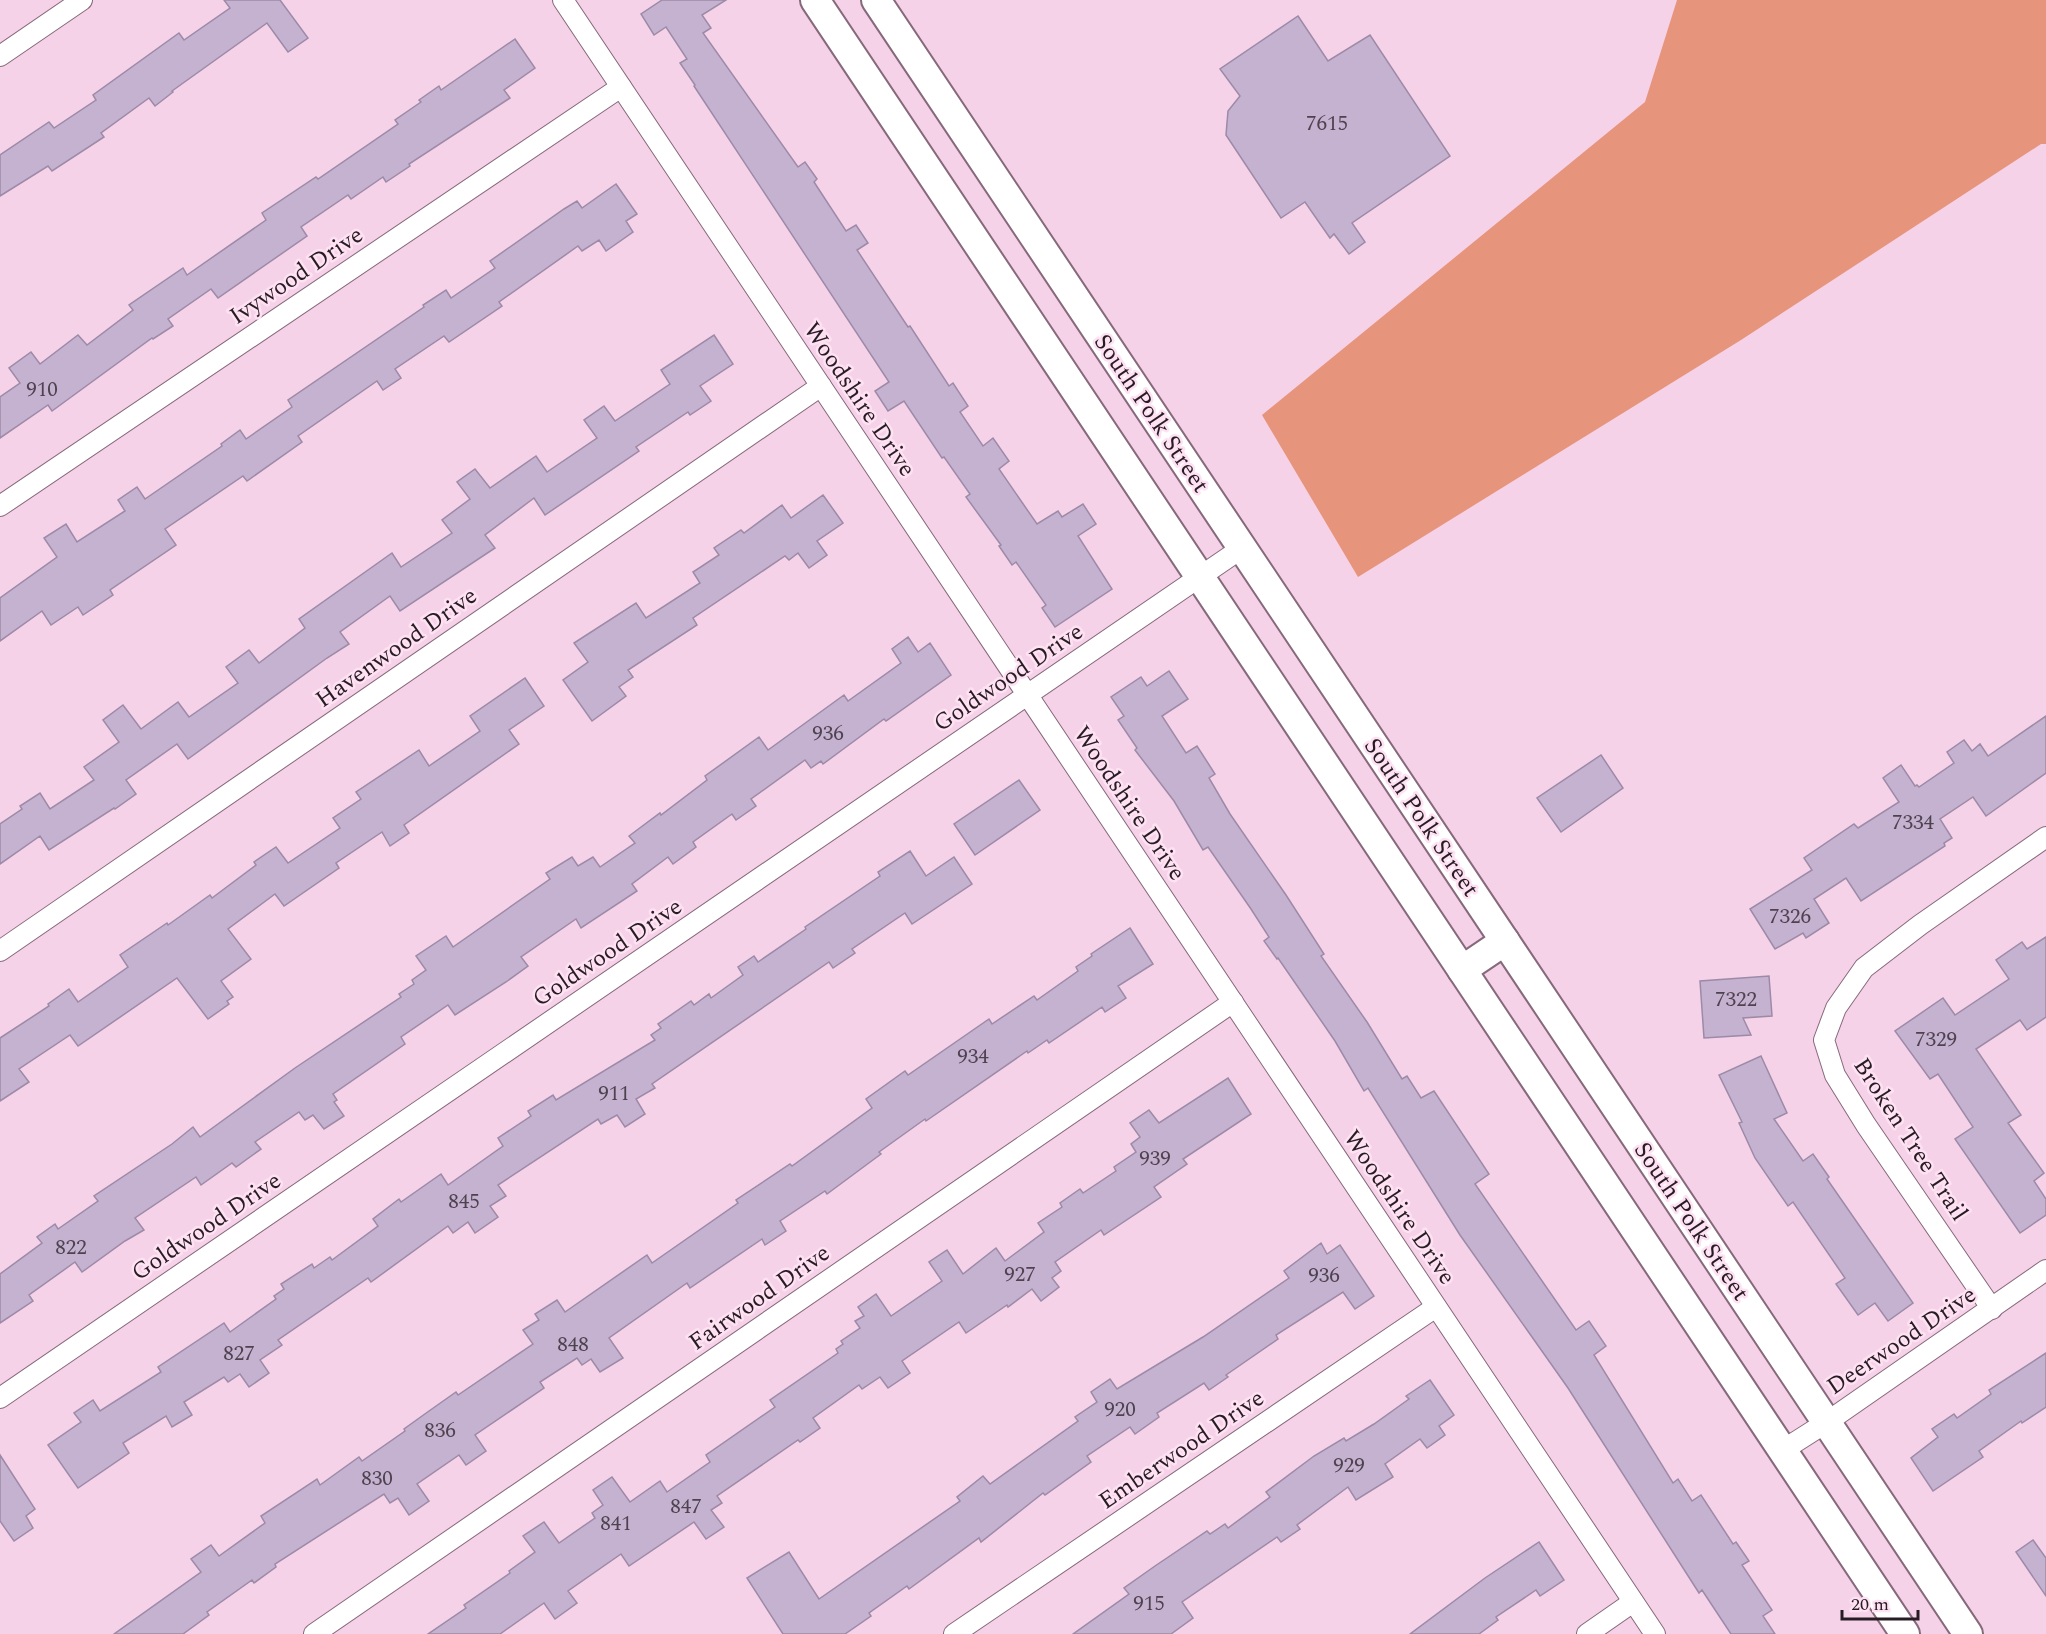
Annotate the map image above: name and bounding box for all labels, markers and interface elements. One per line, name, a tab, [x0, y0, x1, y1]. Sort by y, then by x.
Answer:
house number: 7615	[1306, 108, 1348, 140]
street label: Ivywood Drive	[222, 218, 371, 334]
street label: Woodshire Drive	[794, 315, 925, 484]
street label: South Polk Street	[1084, 327, 1218, 500]
house number: 910	[26, 374, 58, 406]
street label: Havenwood Drive	[308, 578, 485, 717]
street label: Goldwood Drive	[926, 614, 1091, 741]
house number: 936	[812, 718, 844, 750]
street label: Woodshire Drive	[1064, 719, 1195, 888]
street label: South Polk Street	[1354, 731, 1488, 904]
house number: 7334	[1892, 807, 1934, 839]
street label: Goldwood Drive	[525, 889, 690, 1016]
house number: 7326	[1769, 901, 1811, 933]
house number: 7322	[1715, 984, 1757, 1016]
house number: 7329	[1915, 1024, 1957, 1056]
house number: 934	[957, 1041, 989, 1073]
street label: Broken Tree Trail	[1844, 1051, 1977, 1228]
house number: 911	[598, 1078, 630, 1110]
street label: Woodshire Drive	[1334, 1123, 1465, 1292]
street label: South Polk Street	[1624, 1135, 1758, 1308]
house number: 939	[1139, 1143, 1171, 1175]
street label: Goldwood Drive	[124, 1163, 289, 1290]
house number: 845	[448, 1186, 480, 1218]
house number: 822	[55, 1232, 87, 1264]
street label: Fairwood Drive	[681, 1236, 838, 1360]
house number: 927	[1004, 1259, 1036, 1291]
house number: 936	[1308, 1260, 1340, 1292]
street label: Deerwood Drive	[1819, 1277, 1984, 1404]
house number: 848	[557, 1329, 589, 1361]
house number: 827	[223, 1338, 255, 1370]
street label: Emberwood Drive	[1091, 1381, 1272, 1519]
house number: 920	[1104, 1394, 1136, 1426]
house number: 836	[424, 1415, 456, 1447]
house number: 929	[1333, 1450, 1365, 1482]
house number: 830	[361, 1463, 393, 1495]
house number: 847	[670, 1491, 702, 1523]
house number: 841	[600, 1508, 632, 1540]
scale bar	[1842, 1583, 1918, 1621]
house number: 915	[1133, 1588, 1165, 1620]
text: 20 m	[1851, 1591, 1889, 1618]

